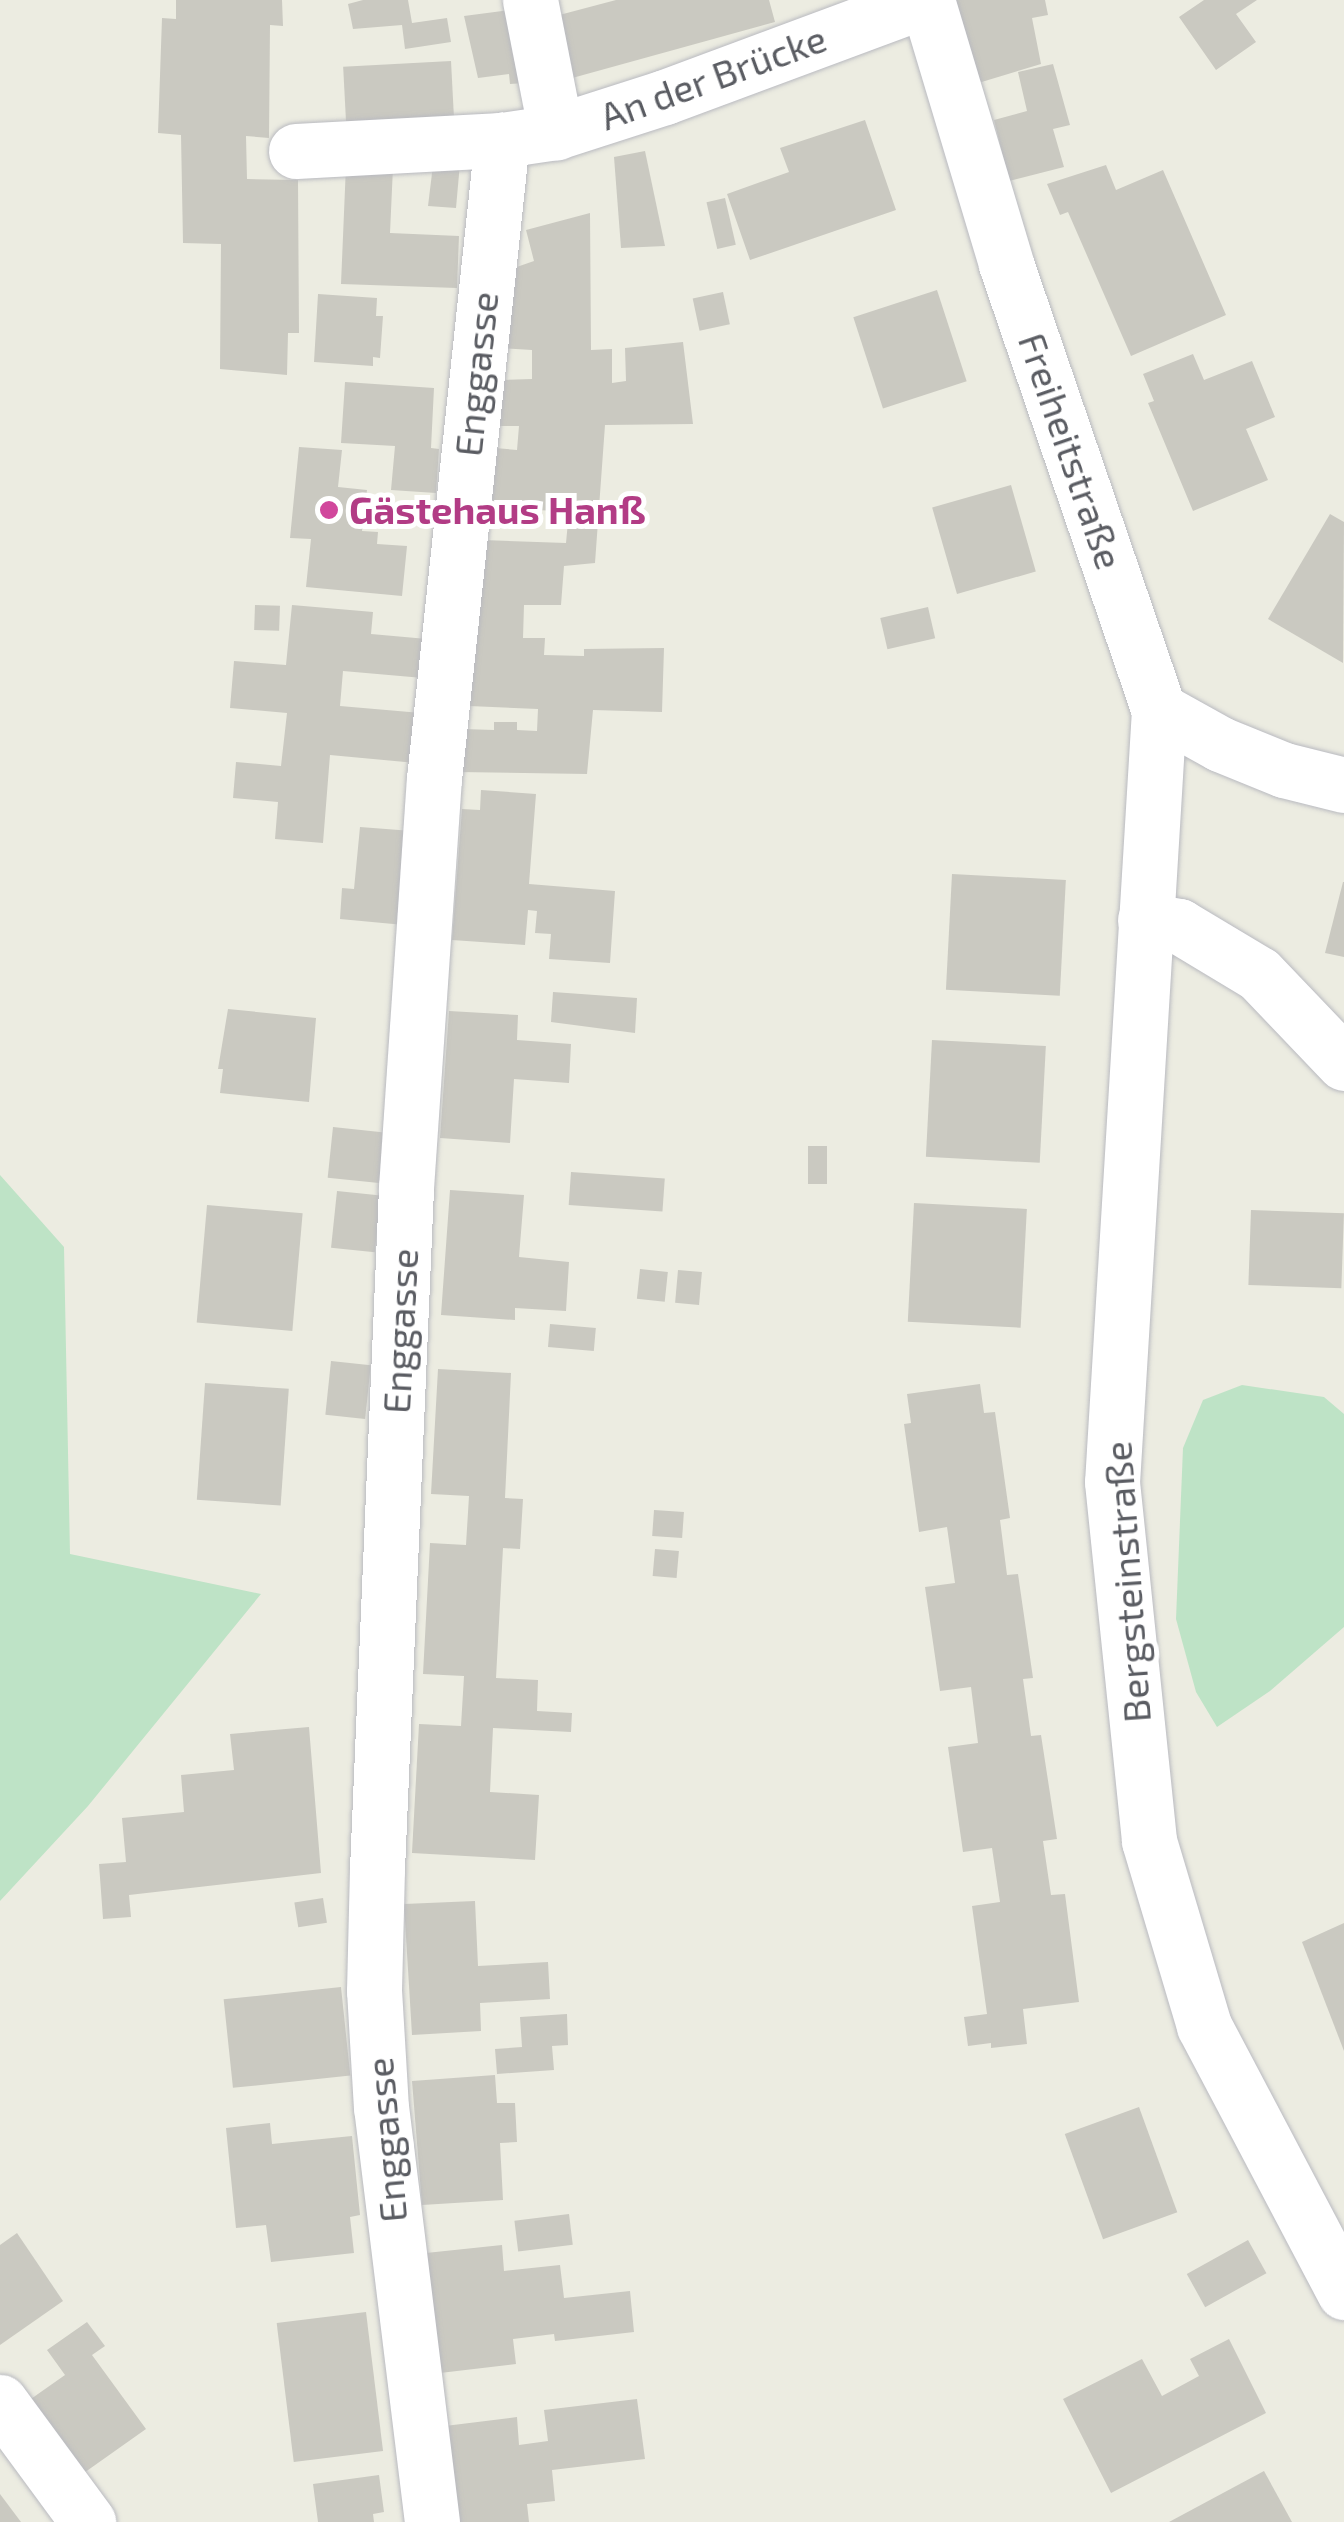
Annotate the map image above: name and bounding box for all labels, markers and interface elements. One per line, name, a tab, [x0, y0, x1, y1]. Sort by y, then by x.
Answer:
street label: An der Brücke	[593, 15, 833, 139]
street label: Enggasse	[445, 289, 507, 459]
street label: Freiheitstraße	[1009, 327, 1133, 575]
place label: Gästehaus Hanß	[349, 487, 646, 533]
marker: Gästehaus Hanß	[318, 499, 340, 521]
street label: Enggasse	[373, 1247, 427, 1415]
street label: Bergsteinstraße	[1094, 1440, 1160, 1724]
street label: Enggasse	[356, 2056, 416, 2224]

